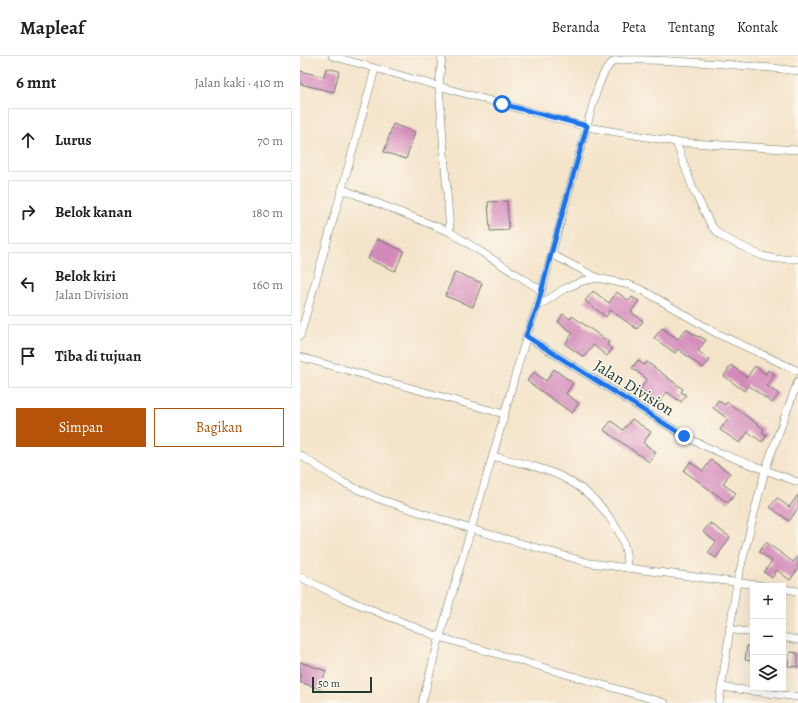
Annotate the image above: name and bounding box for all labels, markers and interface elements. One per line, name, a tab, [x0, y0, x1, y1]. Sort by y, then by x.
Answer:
text: Mapleaf	[20, 15, 85, 41]
text: Beranda	[552, 18, 600, 37]
text: Peta	[622, 18, 646, 37]
text: Tentang	[668, 18, 715, 37]
text: Kontak	[737, 18, 778, 37]
text: 6 mnt	[16, 71, 56, 94]
text: Jalan kaki · 410 m	[194, 74, 284, 91]
route start	[493, 95, 511, 113]
icon: ahead	[17, 129, 39, 151]
text: Lurus	[55, 130, 92, 150]
text: 70 m	[257, 132, 283, 149]
icon: right	[17, 201, 39, 223]
text: Belok kanan	[55, 202, 132, 222]
text: 180 m	[252, 204, 283, 221]
text: Belok kiri	[55, 266, 116, 286]
icon: left	[17, 273, 39, 295]
text: 160 m	[252, 276, 283, 293]
text: Jalan Division	[55, 286, 129, 303]
icon: arrive	[17, 345, 39, 367]
text: Tiba di tujuan	[55, 346, 141, 366]
street label: Jalan Division	[590, 355, 678, 421]
button: Simpan	[16, 408, 146, 447]
button: Bagikan	[154, 408, 284, 447]
route end	[675, 427, 693, 445]
map controls	[750, 583, 786, 691]
button: +	[750, 583, 786, 619]
button: −	[750, 619, 786, 655]
button: layers	[750, 655, 786, 691]
scale bar	[312, 675, 372, 694]
text: 50 m	[318, 676, 340, 691]

